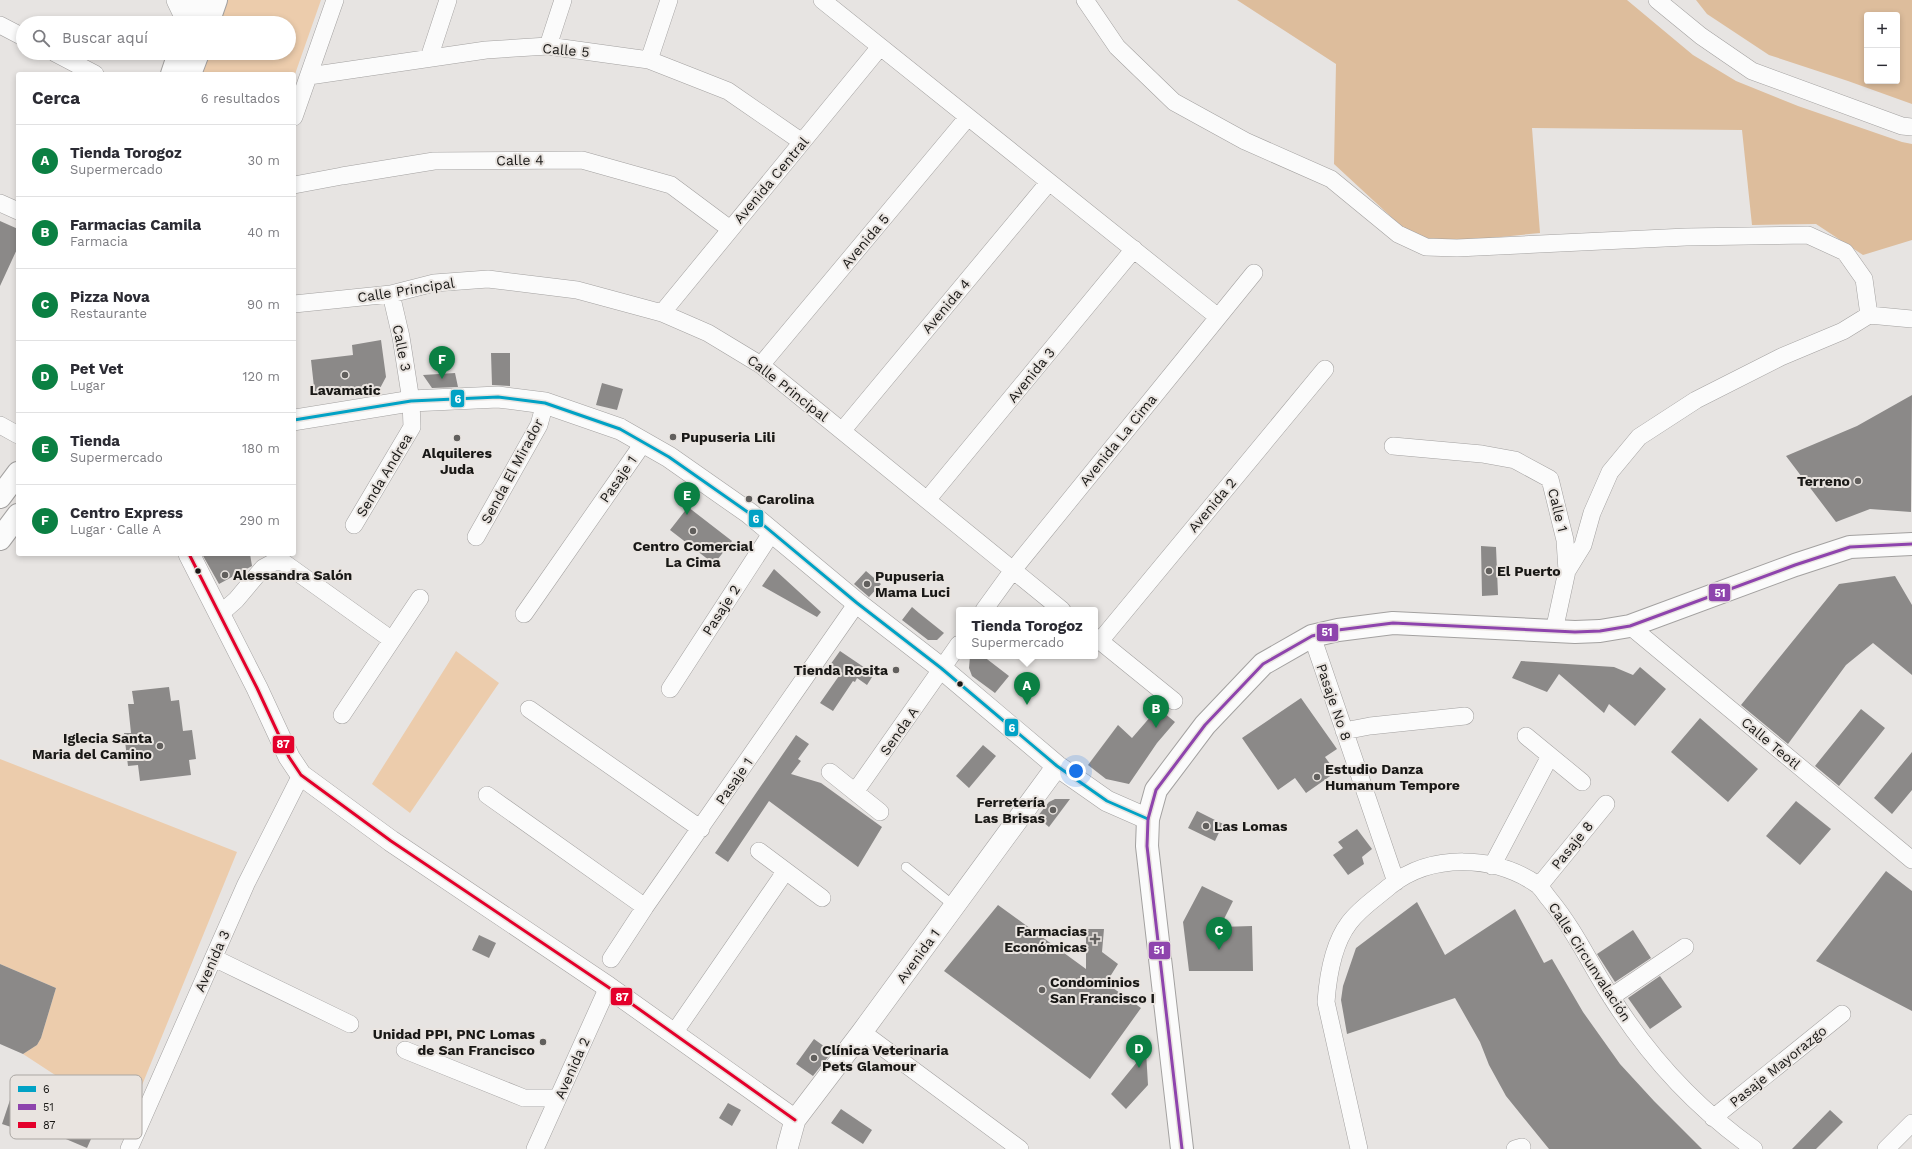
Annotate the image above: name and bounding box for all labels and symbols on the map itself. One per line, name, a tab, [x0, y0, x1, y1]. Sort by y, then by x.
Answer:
street label: Calle 5	[542, 40, 590, 60]
street label: Avenida Central	[730, 133, 812, 226]
street label: Calle 4	[496, 152, 544, 168]
street label: Avenida 5	[838, 211, 892, 271]
street label: Calle Principal	[356, 274, 456, 306]
street label: Avenida 4	[919, 275, 973, 337]
street label: Calle 3	[390, 323, 414, 373]
street label: Avenida 3	[1004, 344, 1058, 406]
pin: F	[429, 346, 455, 379]
street label: Calle Principal	[744, 351, 832, 425]
marker: Lavamatic	[340, 370, 350, 380]
place label: Lavamatic	[309, 382, 381, 398]
line badge: 6	[450, 389, 465, 408]
street label: Avenida La Cima	[1076, 391, 1160, 489]
text: 6	[455, 393, 462, 406]
street label: Senda El Mirador	[478, 416, 547, 526]
place label: Pupuseria Lili	[681, 429, 775, 445]
street label: Senda Andrea	[353, 430, 415, 520]
marker: Pupuseria Lili	[668, 432, 678, 442]
marker: Alquileres Juda	[452, 433, 462, 443]
place label: Alquileres Juda	[422, 445, 492, 477]
street label: Pasaje 1	[596, 452, 640, 506]
place label: Terreno	[1797, 473, 1850, 489]
street label: Avenida 2	[1185, 475, 1239, 535]
marker: Terreno	[1853, 476, 1863, 486]
pin: E	[674, 482, 700, 515]
street label: Calle 1	[1545, 487, 1571, 533]
place label: Carolina	[757, 491, 815, 507]
marker: Carolina	[744, 494, 754, 504]
line badge: 6	[748, 509, 764, 528]
text: 6	[753, 513, 760, 526]
marker: Centro Comercial La Cima	[688, 526, 698, 536]
place label: Centro Comercial La Cima	[633, 538, 754, 570]
place label: El Puerto	[1497, 563, 1561, 579]
unlabelled marker	[193, 566, 203, 576]
marker: El Puerto	[1484, 566, 1494, 576]
place label: Alessandra Salón	[233, 567, 352, 583]
place label: Pupuseria Mama Luci	[875, 568, 950, 600]
marker: Alessandra Salón	[220, 570, 230, 580]
marker: Pupuseria Mama Luci	[862, 579, 872, 589]
street label: Pasaje 2	[699, 582, 743, 638]
line badge: 51	[1708, 583, 1731, 602]
text: 51	[1714, 587, 1726, 600]
line badge: 51	[1316, 623, 1339, 642]
text: 51	[1321, 626, 1333, 639]
street label: Pasaje No 8	[1313, 661, 1355, 743]
place label: Tienda Rosita	[794, 662, 889, 678]
marker: Tienda Rosita	[891, 665, 901, 675]
pin: A	[1014, 672, 1040, 705]
unlabelled marker	[955, 679, 965, 689]
pin: B	[1143, 695, 1169, 728]
street label: Senda A	[877, 704, 921, 758]
street label: Calle Teotl	[1738, 714, 1804, 773]
line badge: 6	[1004, 718, 1019, 737]
text: 6	[1009, 722, 1016, 735]
place label: Iglecia Santa Maria del Camino	[32, 730, 153, 762]
line badge: 87	[272, 735, 295, 754]
text: 87	[276, 738, 290, 751]
marker: Iglecia Santa Maria del Camino	[155, 741, 165, 751]
street label: Pasaje 1	[712, 754, 756, 808]
your location	[1066, 761, 1086, 781]
place label: Estudio Danza Humanum Tempore	[1325, 761, 1460, 793]
marker: Estudio Danza Humanum Tempore	[1312, 772, 1322, 782]
place label: Ferretería Las Brisas	[974, 794, 1046, 826]
marker: Ferretería Las Brisas	[1048, 805, 1058, 815]
place label: Las Lomas	[1214, 818, 1288, 834]
street label: Pasaje 8	[1548, 818, 1596, 872]
marker: Las Lomas	[1201, 821, 1211, 831]
street label: Calle Circunvalación	[1546, 900, 1634, 1024]
pin: C	[1206, 917, 1232, 950]
place label: Farmacias Económicas	[1004, 923, 1088, 955]
street label: Avenida 1	[893, 926, 943, 986]
street label: Avenida 3	[191, 928, 233, 994]
marker: Farmacias Económicas	[1090, 934, 1100, 944]
line badge: 51	[1148, 941, 1171, 960]
text: 51	[1153, 944, 1165, 957]
place label: Condominios San Francisco I	[1050, 974, 1155, 1006]
marker: Condominios San Francisco I	[1037, 985, 1047, 995]
line badge: 87	[610, 987, 633, 1006]
text: 87	[615, 991, 629, 1004]
street label: Pasaje Mayorazgo	[1726, 1022, 1830, 1110]
place label: Unidad PPI, PNC Lomas de San Francisco	[373, 1026, 536, 1058]
street label: Avenida 2	[551, 1035, 593, 1101]
pin: D	[1126, 1035, 1152, 1068]
marker: Unidad PPI, PNC Lomas de San Francisco	[538, 1037, 548, 1047]
place label: Clínica Veterinaria Pets Glamour	[822, 1042, 949, 1074]
marker: Clínica Veterinaria Pets Glamour	[809, 1053, 819, 1063]
legend	[10, 1075, 142, 1139]
text: 6	[43, 1083, 50, 1096]
text: 51	[43, 1101, 54, 1114]
text: 87	[43, 1119, 56, 1132]

